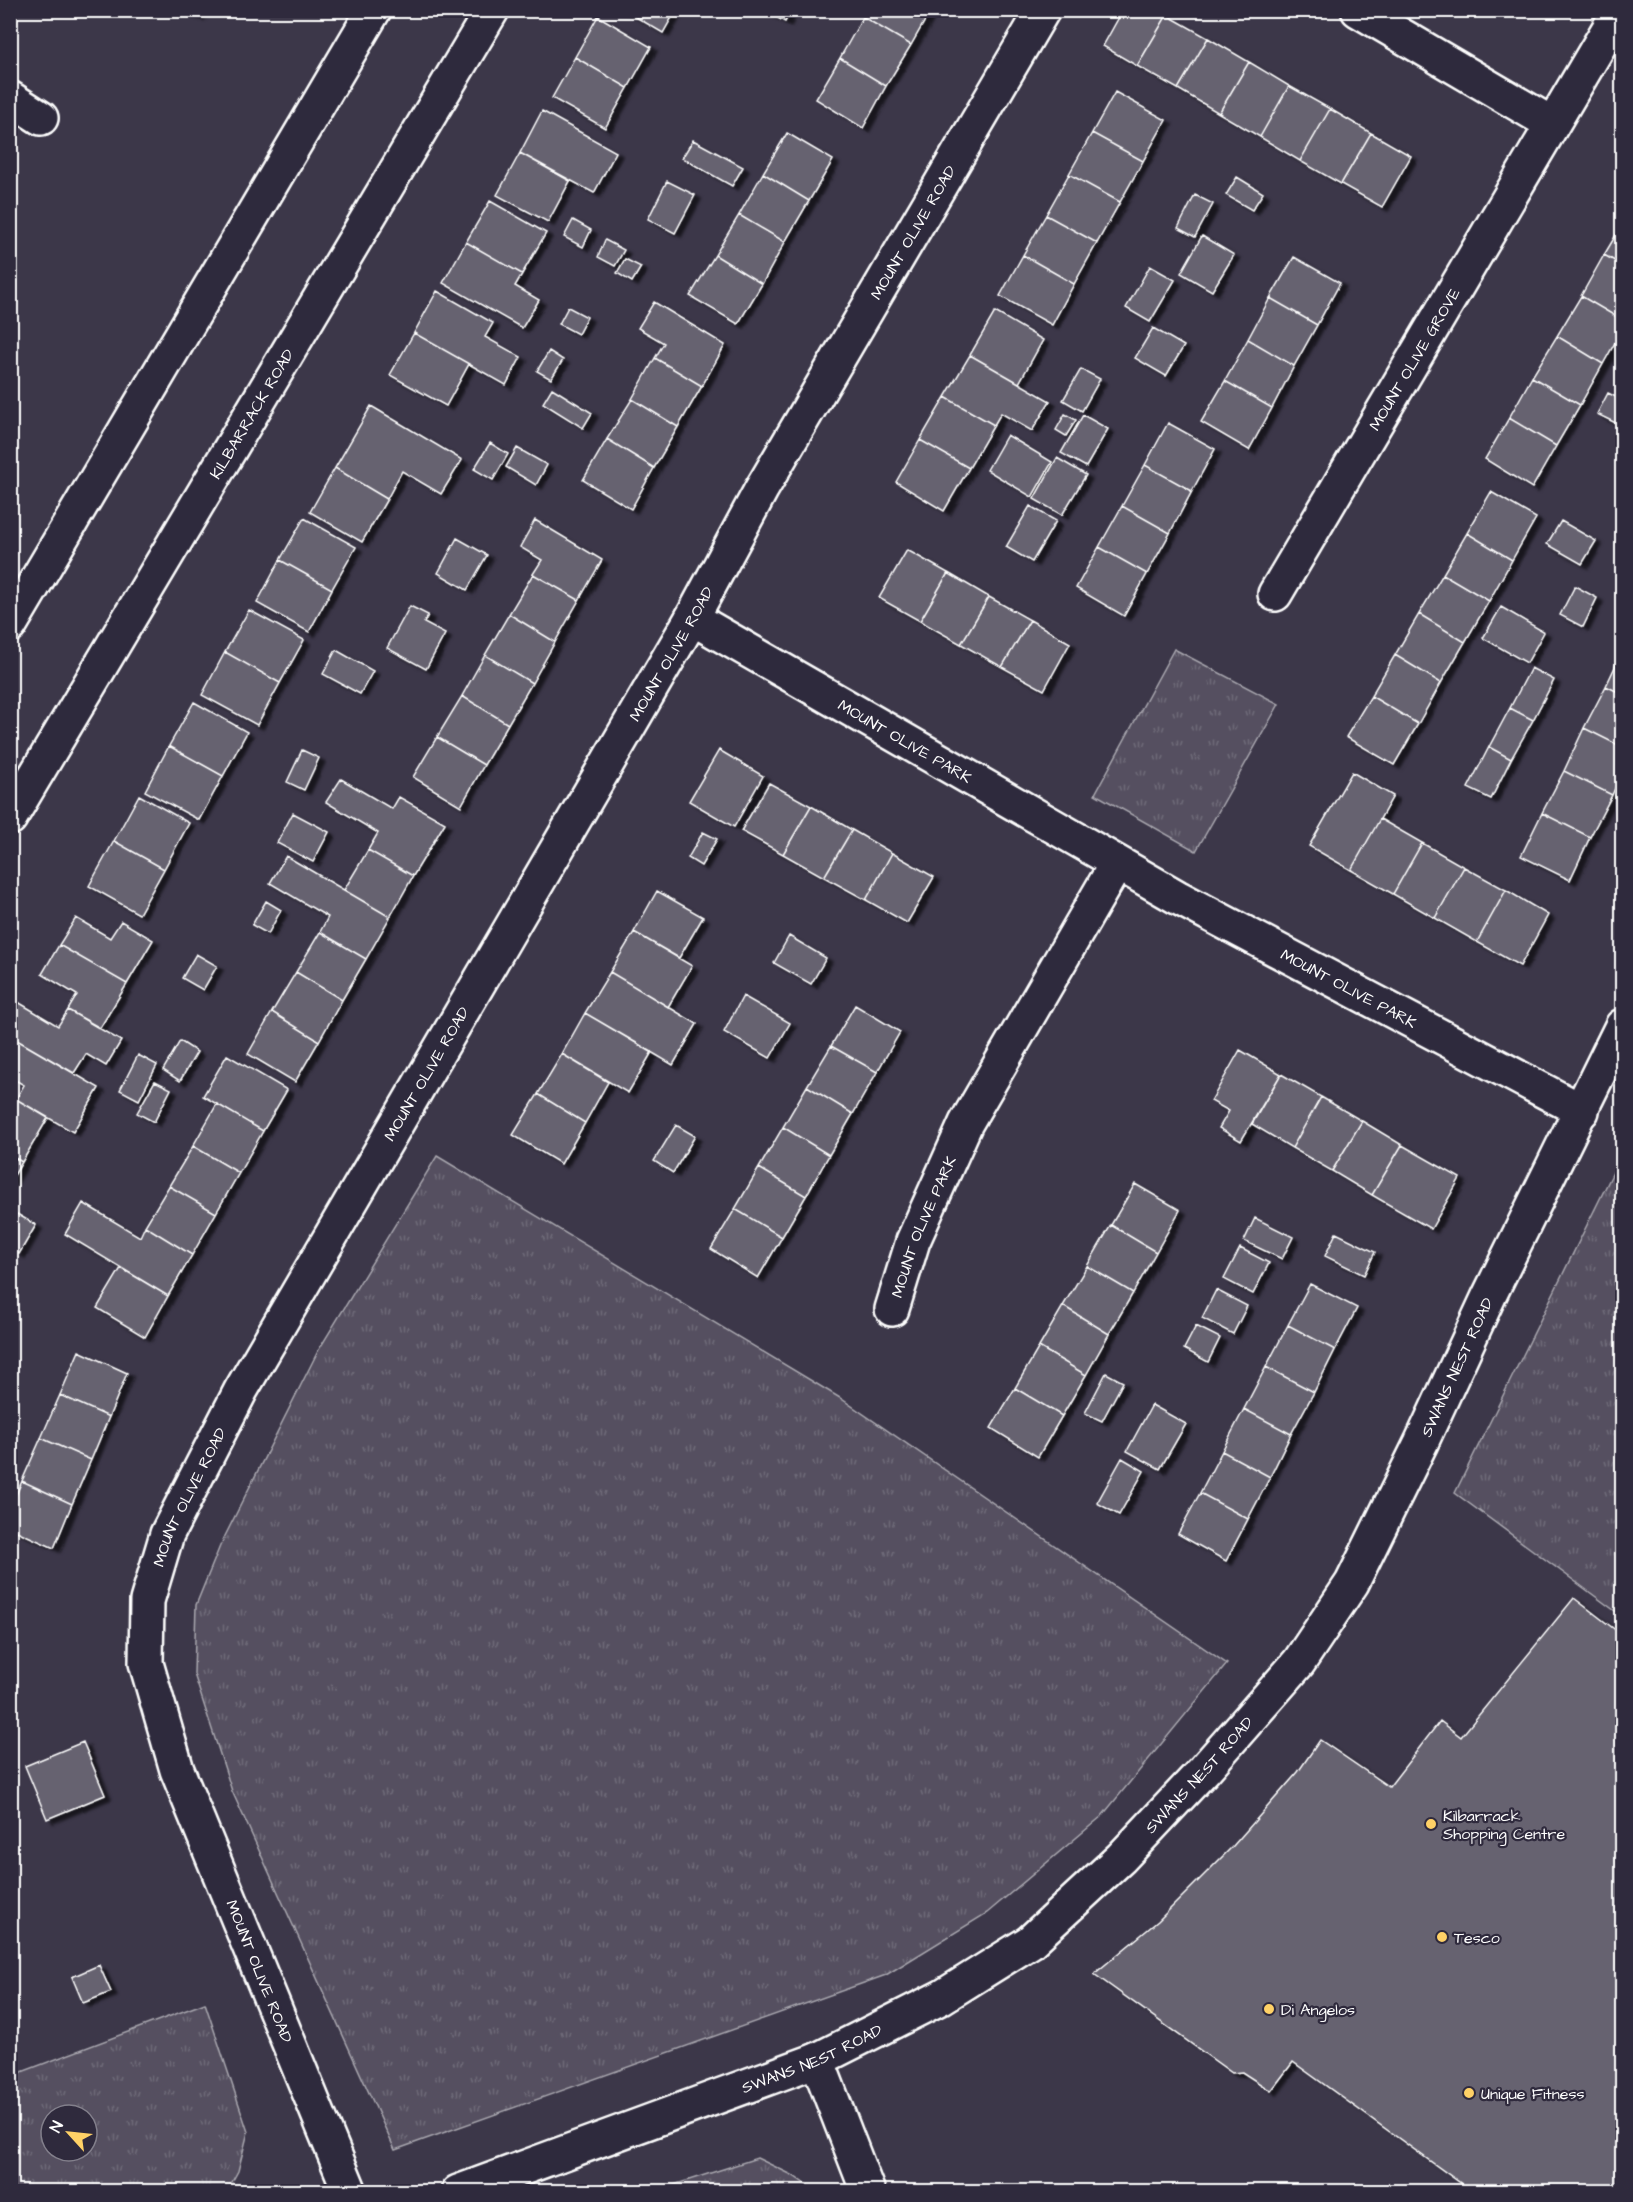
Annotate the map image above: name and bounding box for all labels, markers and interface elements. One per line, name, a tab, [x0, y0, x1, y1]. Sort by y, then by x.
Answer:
street label: MOUNT OLIVE ROAD	[865, 161, 961, 304]
street label: MOUNT OLIVE GROVE	[1364, 284, 1466, 435]
street label: KILBARRACK ROAD	[205, 345, 300, 483]
street label: MOUNT OLIVE ROAD	[624, 583, 719, 726]
street label: MOUNT OLIVE PARK	[834, 694, 976, 789]
street label: MOUNT OLIVE PARK	[1277, 944, 1421, 1034]
street label: MOUNT OLIVE ROAD	[379, 1003, 475, 1145]
street label: MOUNT OLIVE PARK	[886, 1152, 962, 1301]
street label: SWANS NEST ROAD	[1415, 1294, 1499, 1441]
street label: MOUNT OLIVE ROAD	[148, 1424, 232, 1570]
street label: SWANS NEST ROAD	[1140, 1712, 1258, 1838]
place label: Kilbarrack Shopping Centre	[1443, 1805, 1565, 1846]
marker: Kilbarrack Shopping Centre	[1424, 1817, 1438, 1831]
street label: MOUNT OLIVE ROAD	[220, 1897, 298, 2046]
place label: Tesco	[1454, 1927, 1500, 1949]
marker: Tesco	[1435, 1930, 1449, 1944]
place label: Di Angelos	[1281, 1999, 1355, 2022]
marker: Di Angelos	[1262, 2002, 1276, 2016]
street label: SWANS NEST ROAD	[738, 2019, 886, 2099]
place label: Unique Fitness	[1481, 2083, 1585, 2105]
marker: Unique Fitness	[1462, 2086, 1476, 2100]
north arrow	[39, 2103, 99, 2163]
text: N	[44, 2117, 69, 2136]

